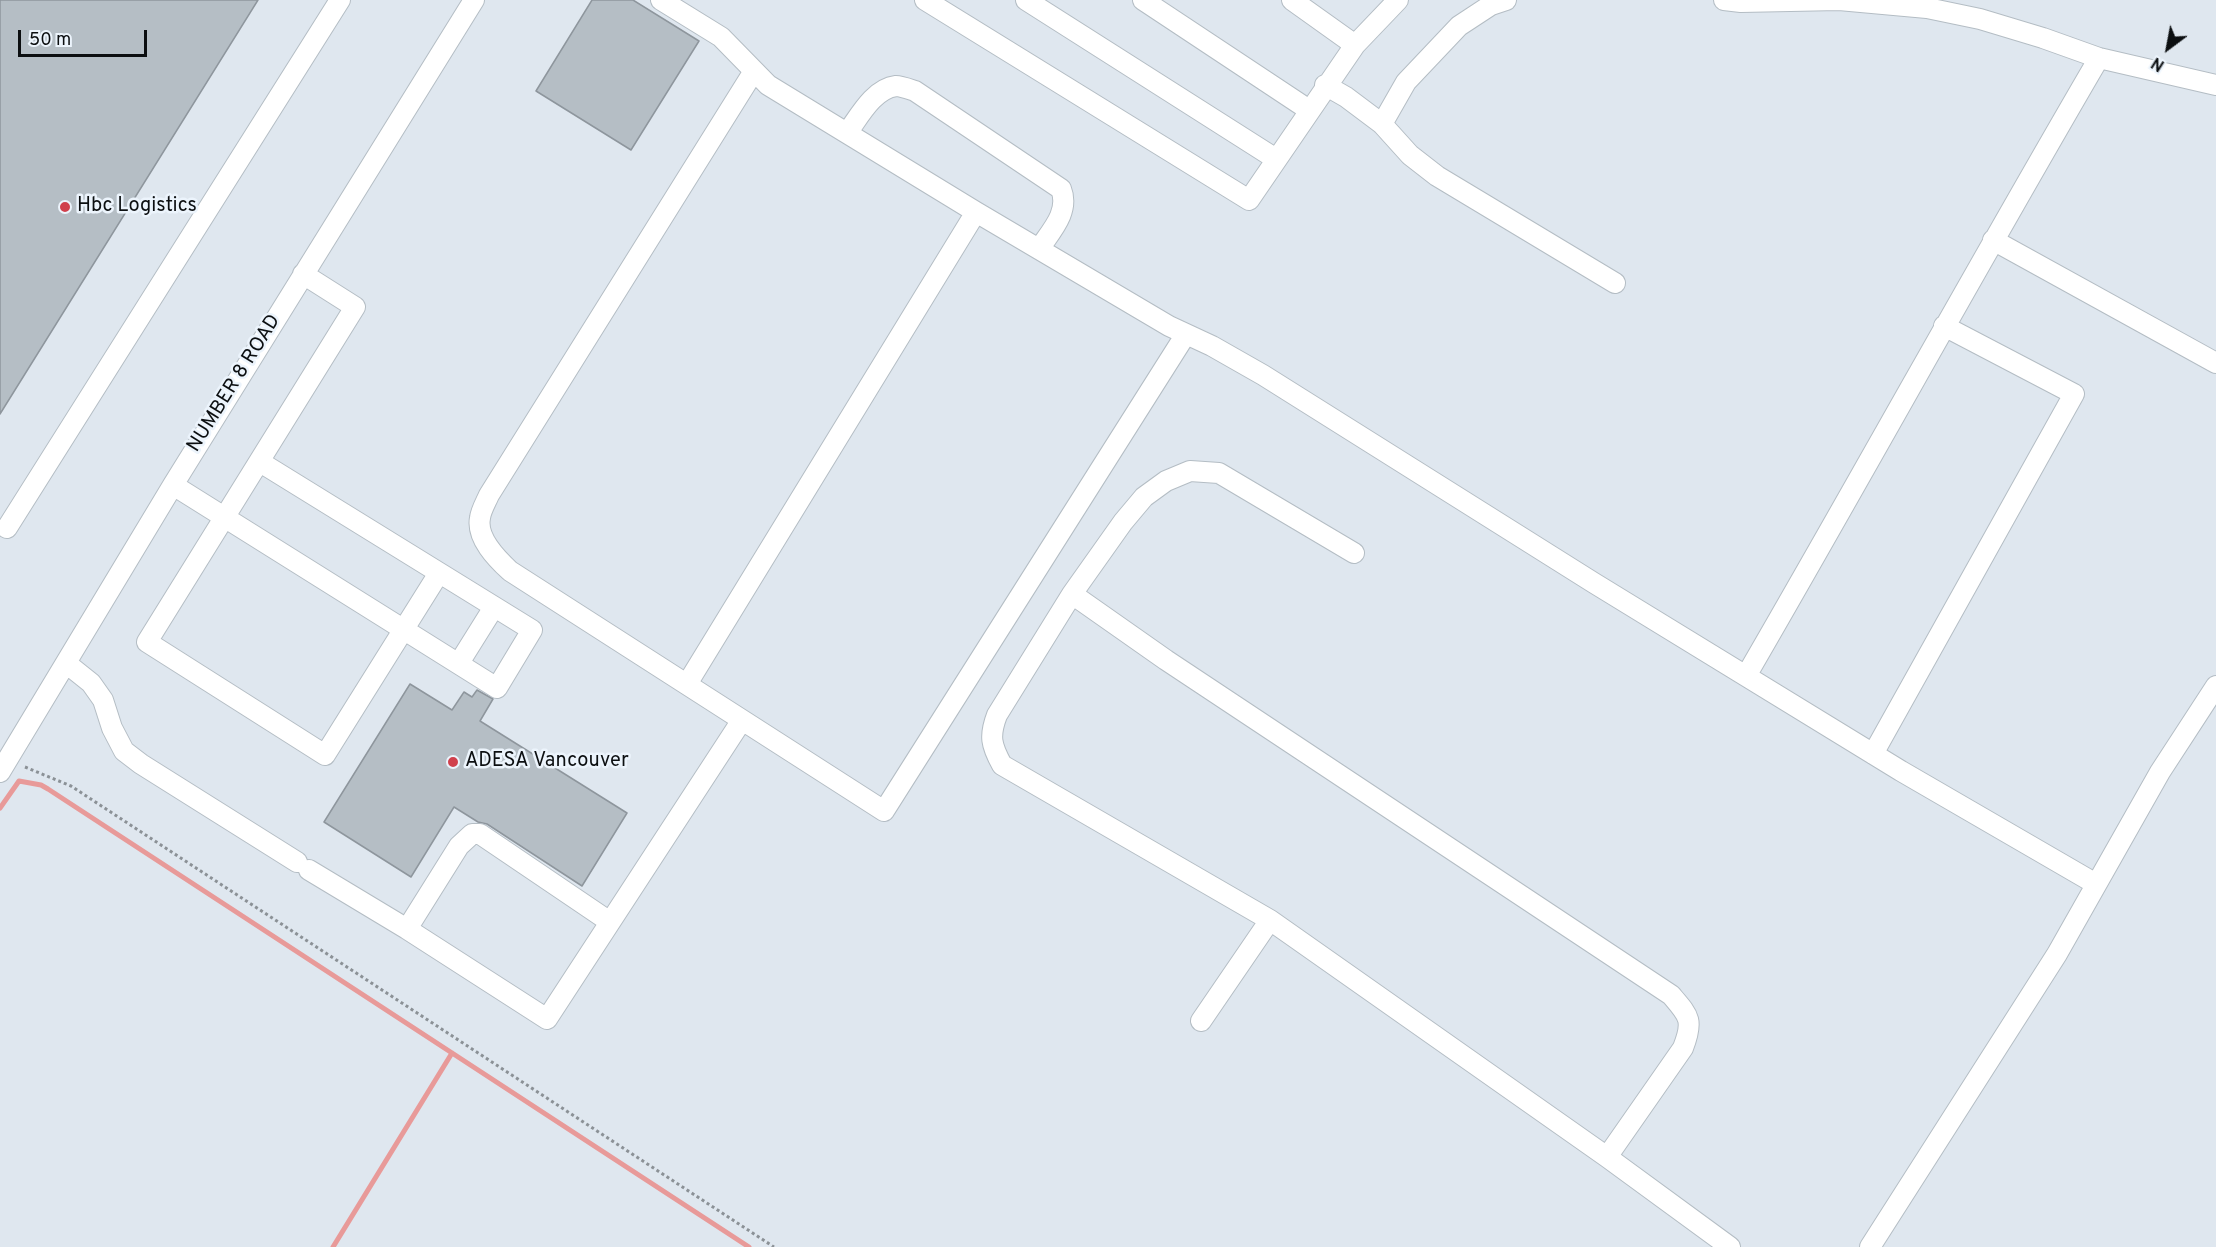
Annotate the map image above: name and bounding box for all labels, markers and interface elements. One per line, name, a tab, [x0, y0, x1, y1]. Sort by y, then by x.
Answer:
scale bar	[21, 18, 150, 56]
north arrow	[2138, 18, 2198, 78]
text: 50 m	[29, 29, 71, 52]
text: N	[2148, 52, 2169, 75]
place label: Hbc Logistics	[77, 195, 197, 219]
marker: Hbc Logistics	[58, 200, 72, 214]
street label: NUMBER 8 ROAD	[183, 311, 287, 457]
place label: ADESA Vancouver	[465, 750, 629, 774]
marker: ADESA Vancouver	[446, 755, 460, 769]

